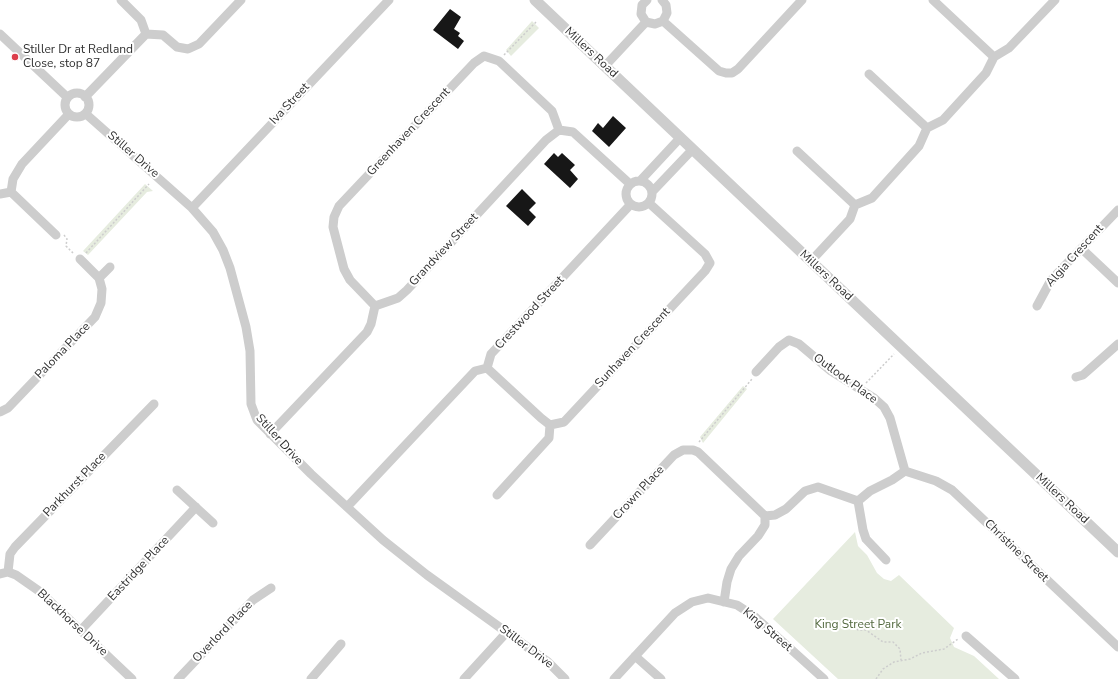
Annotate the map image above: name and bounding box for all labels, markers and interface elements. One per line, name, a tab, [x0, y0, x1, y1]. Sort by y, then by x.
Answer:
street label: Millers Road	[561, 25, 621, 81]
place label: Stiller Dr at Redland Close, stop 87	[23, 43, 133, 71]
marker: Stiller Dr at Redland Close, stop 87	[10, 52, 20, 62]
street label: Iva Street	[267, 80, 313, 128]
street label: Greenhaven Crescent	[364, 85, 454, 179]
street label: Stiller Drive	[104, 129, 162, 181]
street label: Grandview Street	[407, 211, 481, 289]
street label: Algia Crescent	[1043, 222, 1107, 290]
street label: Millers Road	[796, 248, 856, 304]
street label: Crestwood Street	[492, 273, 568, 353]
street label: Sunhaven Crescent	[592, 305, 674, 391]
street label: Paloma Place	[33, 320, 93, 382]
street label: Outlook Place	[810, 351, 880, 407]
street label: Stiller Drive	[252, 412, 306, 468]
street label: Parkhurst Place	[41, 450, 109, 520]
street label: Crown Place	[610, 463, 668, 523]
street label: Millers Road	[1032, 471, 1092, 527]
street label: Christine Street	[981, 517, 1051, 585]
street label: Eastridge Place	[105, 534, 173, 604]
street label: Blackhorse Drive	[34, 587, 110, 659]
street label: Overlord Place	[190, 598, 256, 666]
street label: King Street	[739, 605, 795, 655]
park label: King Street Park	[814, 618, 902, 632]
street label: Stiller Drive	[496, 622, 556, 672]

